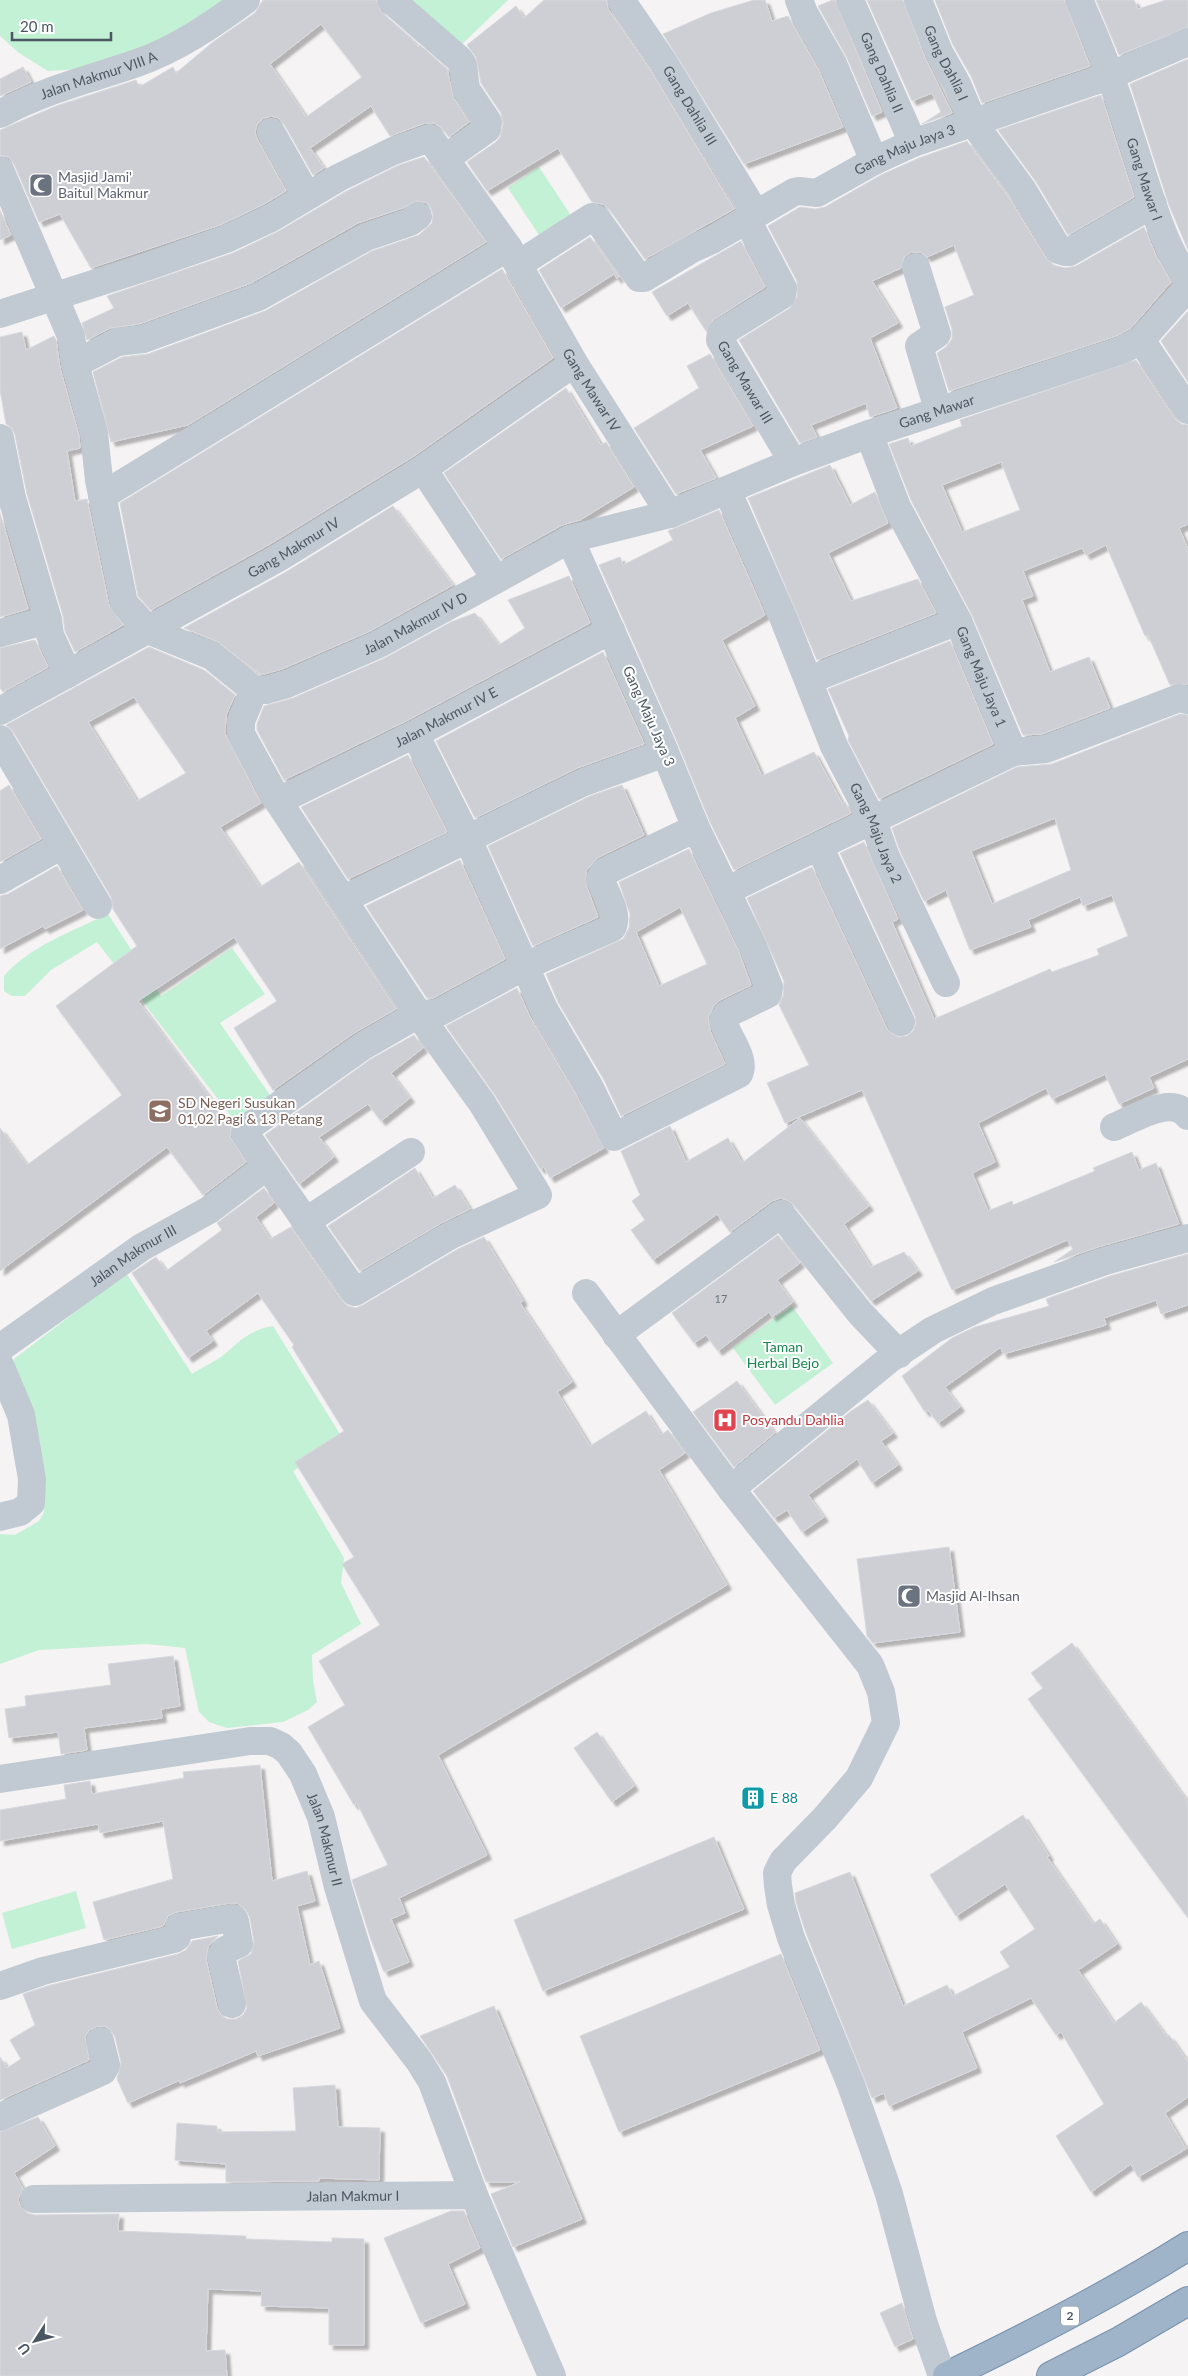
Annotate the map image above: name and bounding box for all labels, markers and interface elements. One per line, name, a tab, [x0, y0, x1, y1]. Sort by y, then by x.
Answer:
scale bar	[12, 10, 111, 42]
text: 20 m	[20, 17, 54, 35]
street label: Gang Dahlia I	[921, 22, 972, 103]
street label: Gang Dahlia II	[857, 29, 907, 115]
street label: Jalan Makmur VIII A	[37, 47, 160, 103]
street label: Gang Dahlia III	[660, 62, 721, 148]
street label: Gang Maju Jaya 3	[851, 120, 957, 178]
street label: Gang Mawar I	[1123, 135, 1166, 223]
place label: Masjid Jami' Baitul Makmur	[58, 168, 148, 201]
mosque icon: Masjid Jami' Baitul Makmur	[28, 172, 54, 198]
street label: Gang Mawar III	[714, 337, 777, 426]
street label: Gang Mawar IV	[559, 345, 625, 435]
street label: Gang Mawar	[897, 391, 976, 432]
street label: Gang Makmur IV	[245, 513, 343, 581]
street label: Jalan Makmur IV D	[361, 588, 470, 658]
street label: Gang Maju Jaya 1	[953, 623, 1011, 730]
street label: Gang Maju Jaya 3	[620, 663, 679, 769]
street label: Jalan Makmur IV E	[392, 683, 500, 751]
street label: Gang Maju Jaya 2	[846, 779, 906, 886]
place label: SD Negeri Susukan 01,02 Pagi & 13 Petang	[178, 1094, 322, 1127]
school or university icon: SD Negeri Susukan 01,02 Pagi & 13 Petang	[147, 1098, 173, 1124]
street label: Jalan Makmur III	[86, 1221, 179, 1290]
house number: 17	[715, 1292, 727, 1305]
park label: Taman Herbal Bejo	[747, 1338, 819, 1371]
hospital icon: Posyandu Dahlia	[712, 1407, 738, 1433]
place label: Posyandu Dahlia	[742, 1411, 844, 1428]
mosque icon: Masjid Al-Ihsan	[896, 1583, 922, 1609]
place label: Masjid Al-Ihsan	[926, 1587, 1020, 1604]
building icon: E 88	[740, 1785, 766, 1811]
place label: E 88	[770, 1789, 798, 1806]
street label: Jalan Makmur II	[304, 1790, 346, 1888]
street label: Jalan Makmur I	[306, 2187, 399, 2205]
road number: 2	[1061, 2306, 1079, 2326]
north arrow	[10, 2316, 60, 2366]
text: U	[14, 2340, 34, 2358]

